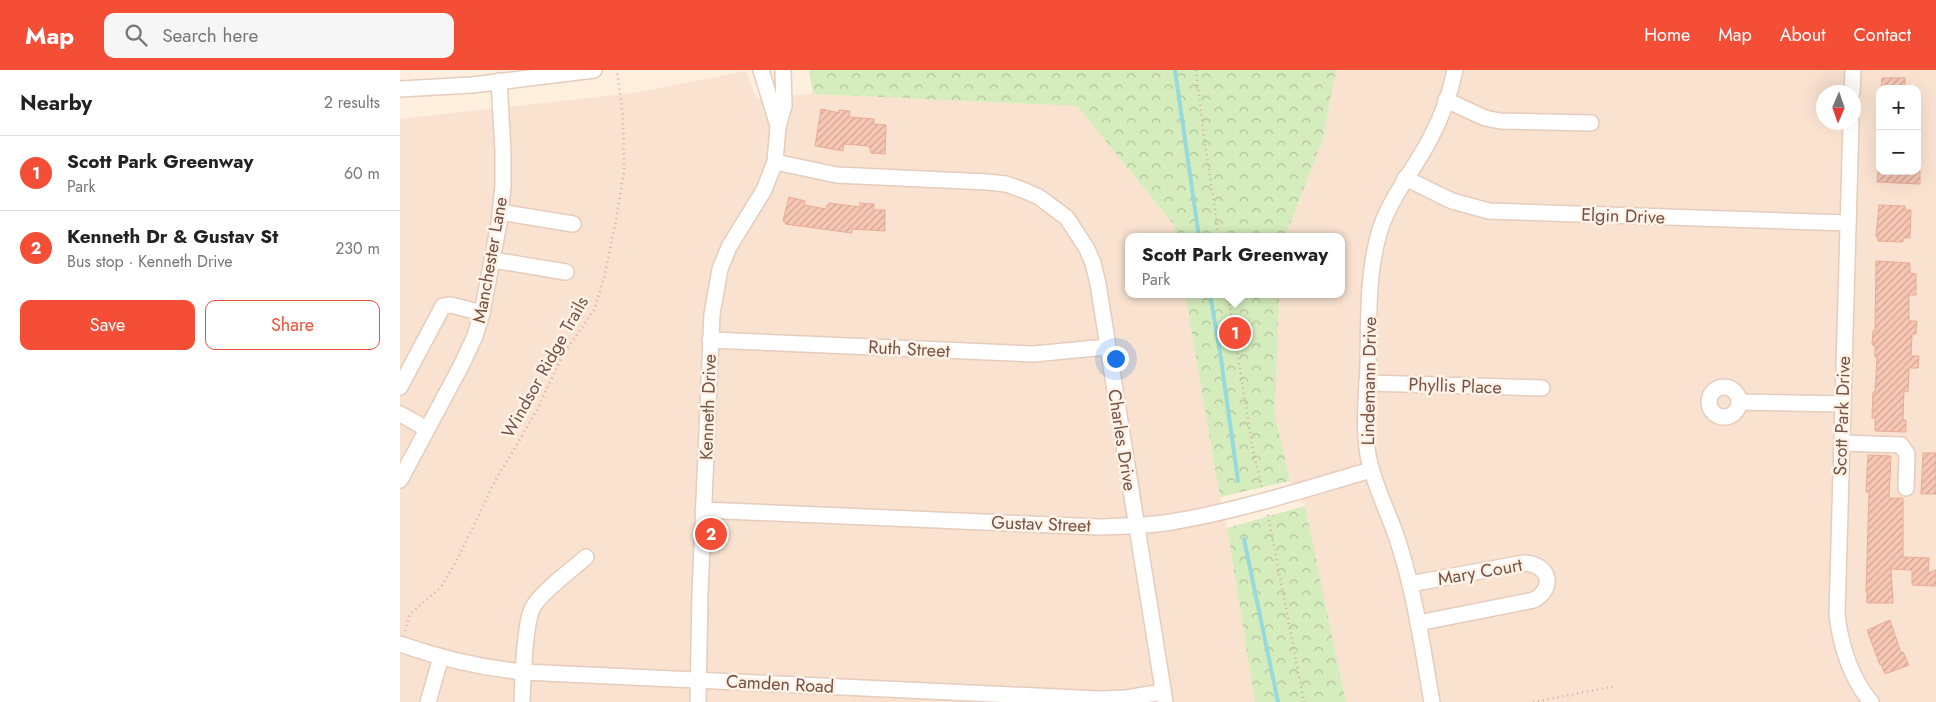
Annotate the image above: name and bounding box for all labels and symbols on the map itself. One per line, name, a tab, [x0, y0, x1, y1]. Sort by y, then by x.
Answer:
north arrow	[1816, 85, 1861, 130]
street label: Manchester Lane	[466, 195, 514, 325]
street label: Elgin Drive	[1581, 202, 1665, 230]
street label: Windsor Ridge Trails	[495, 291, 595, 443]
pin: 1	[1219, 314, 1251, 352]
street label: Lindemann Drive	[1355, 316, 1383, 446]
street label: Ruth Street	[868, 334, 951, 364]
your location	[1103, 346, 1129, 372]
street label: Kenneth Drive	[693, 353, 723, 461]
street label: Scott Park Drive	[1827, 356, 1857, 476]
street label: Phyllis Place	[1408, 371, 1502, 401]
street label: Charles Drive	[1101, 387, 1143, 493]
street label: Gustav Street	[991, 509, 1092, 539]
pin: 2	[695, 515, 727, 553]
street label: Mary Court	[1436, 552, 1525, 592]
street label: Camden Road	[725, 668, 835, 700]

